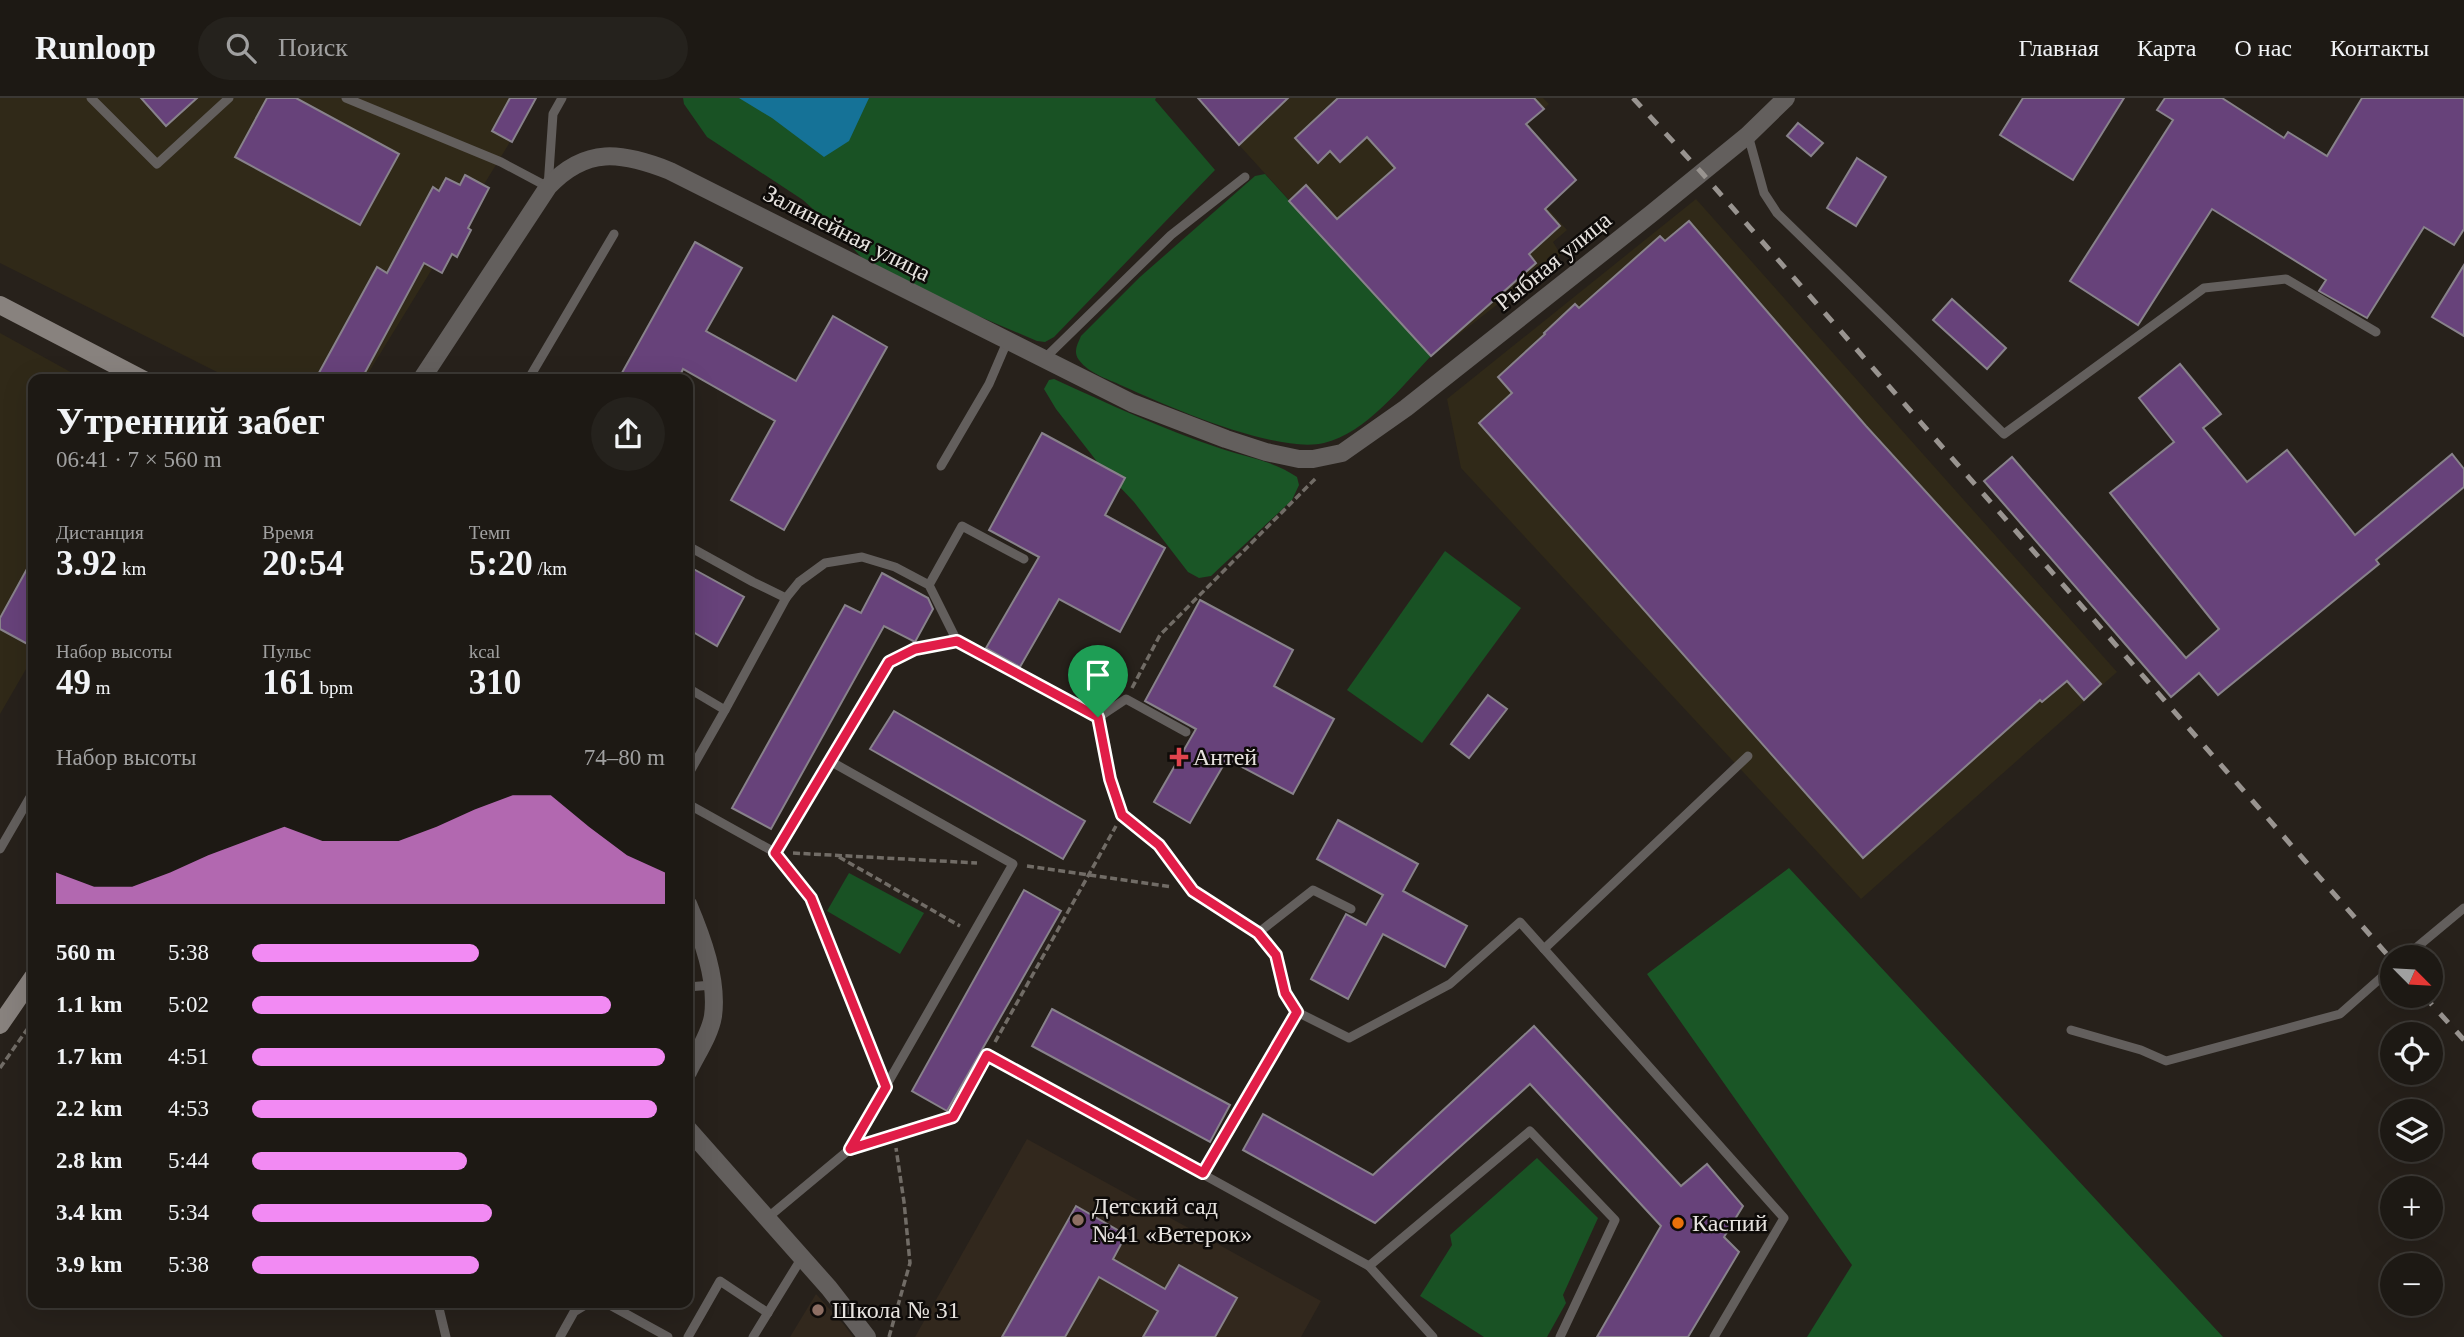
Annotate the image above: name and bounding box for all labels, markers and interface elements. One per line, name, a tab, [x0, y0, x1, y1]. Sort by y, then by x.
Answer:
search box	[198, 17, 688, 80]
icon: search	[222, 29, 260, 67]
text: Runloop	[35, 30, 156, 66]
text: Поиск	[278, 33, 348, 62]
text: Главная	[2018, 35, 2099, 61]
text: Карта	[2137, 35, 2196, 61]
text: О нас	[2234, 35, 2292, 61]
text: Контакты	[2330, 35, 2429, 61]
street label: Залинейная улица	[759, 180, 935, 286]
street label: Рыбная улица	[1490, 206, 1616, 316]
button: share	[591, 397, 665, 471]
text: Утренний забег	[56, 400, 325, 442]
text: 06:41 · 7 × 560 m	[56, 447, 222, 472]
text: Дистанция	[56, 522, 144, 543]
text: Время	[262, 522, 314, 543]
text: Темп	[469, 522, 510, 543]
text: 3.92	[56, 544, 117, 583]
text: 20:54	[262, 544, 344, 583]
text: 5:20	[469, 544, 533, 583]
text: km	[117, 558, 146, 579]
text: /km	[533, 558, 567, 579]
text: Набор высоты	[56, 641, 172, 662]
text: Пульс	[262, 641, 311, 662]
text: kcal	[469, 641, 500, 662]
pin	[1068, 645, 1128, 717]
icon: arrive	[1079, 656, 1117, 694]
text: 49	[56, 663, 91, 702]
text: 161	[262, 663, 315, 702]
text: 310	[469, 663, 521, 702]
text: m	[91, 677, 111, 698]
text: bpm	[315, 677, 353, 698]
place label: Антей	[1193, 744, 1257, 770]
text: Набор высоты	[56, 745, 197, 770]
text: 74–80 m	[584, 745, 665, 770]
marker: Антей	[1171, 749, 1187, 765]
text: 560 m	[56, 940, 115, 965]
text: 5:38	[168, 940, 209, 965]
north arrow	[2380, 945, 2443, 1008]
map controls	[2380, 945, 2443, 1316]
text: 1.1 km	[56, 992, 122, 1017]
text: 5:02	[168, 992, 209, 1017]
button: locate	[2380, 1022, 2443, 1085]
text: 1.7 km	[56, 1044, 122, 1069]
text: 4:51	[168, 1044, 209, 1069]
text: 2.2 km	[56, 1096, 122, 1121]
text: 4:53	[168, 1096, 209, 1121]
button: layers	[2380, 1099, 2443, 1162]
text: 2.8 km	[56, 1148, 122, 1173]
text: 5:44	[168, 1148, 209, 1173]
button: +	[2380, 1176, 2443, 1239]
place label: Детский сад №41 «Ветерок»	[1092, 1193, 1252, 1247]
text: 3.4 km	[56, 1200, 122, 1225]
text: 5:34	[168, 1200, 209, 1225]
place label: Каспий	[1692, 1210, 1768, 1236]
marker: Детский сад №41 «Ветерок»	[1070, 1212, 1086, 1228]
marker: Каспий	[1670, 1215, 1686, 1231]
text: 3.9 km	[56, 1252, 122, 1277]
text: 5:38	[168, 1252, 209, 1277]
button: −	[2380, 1253, 2443, 1316]
place label: Школа № 31	[832, 1297, 960, 1323]
marker: Школа № 31	[810, 1302, 826, 1318]

